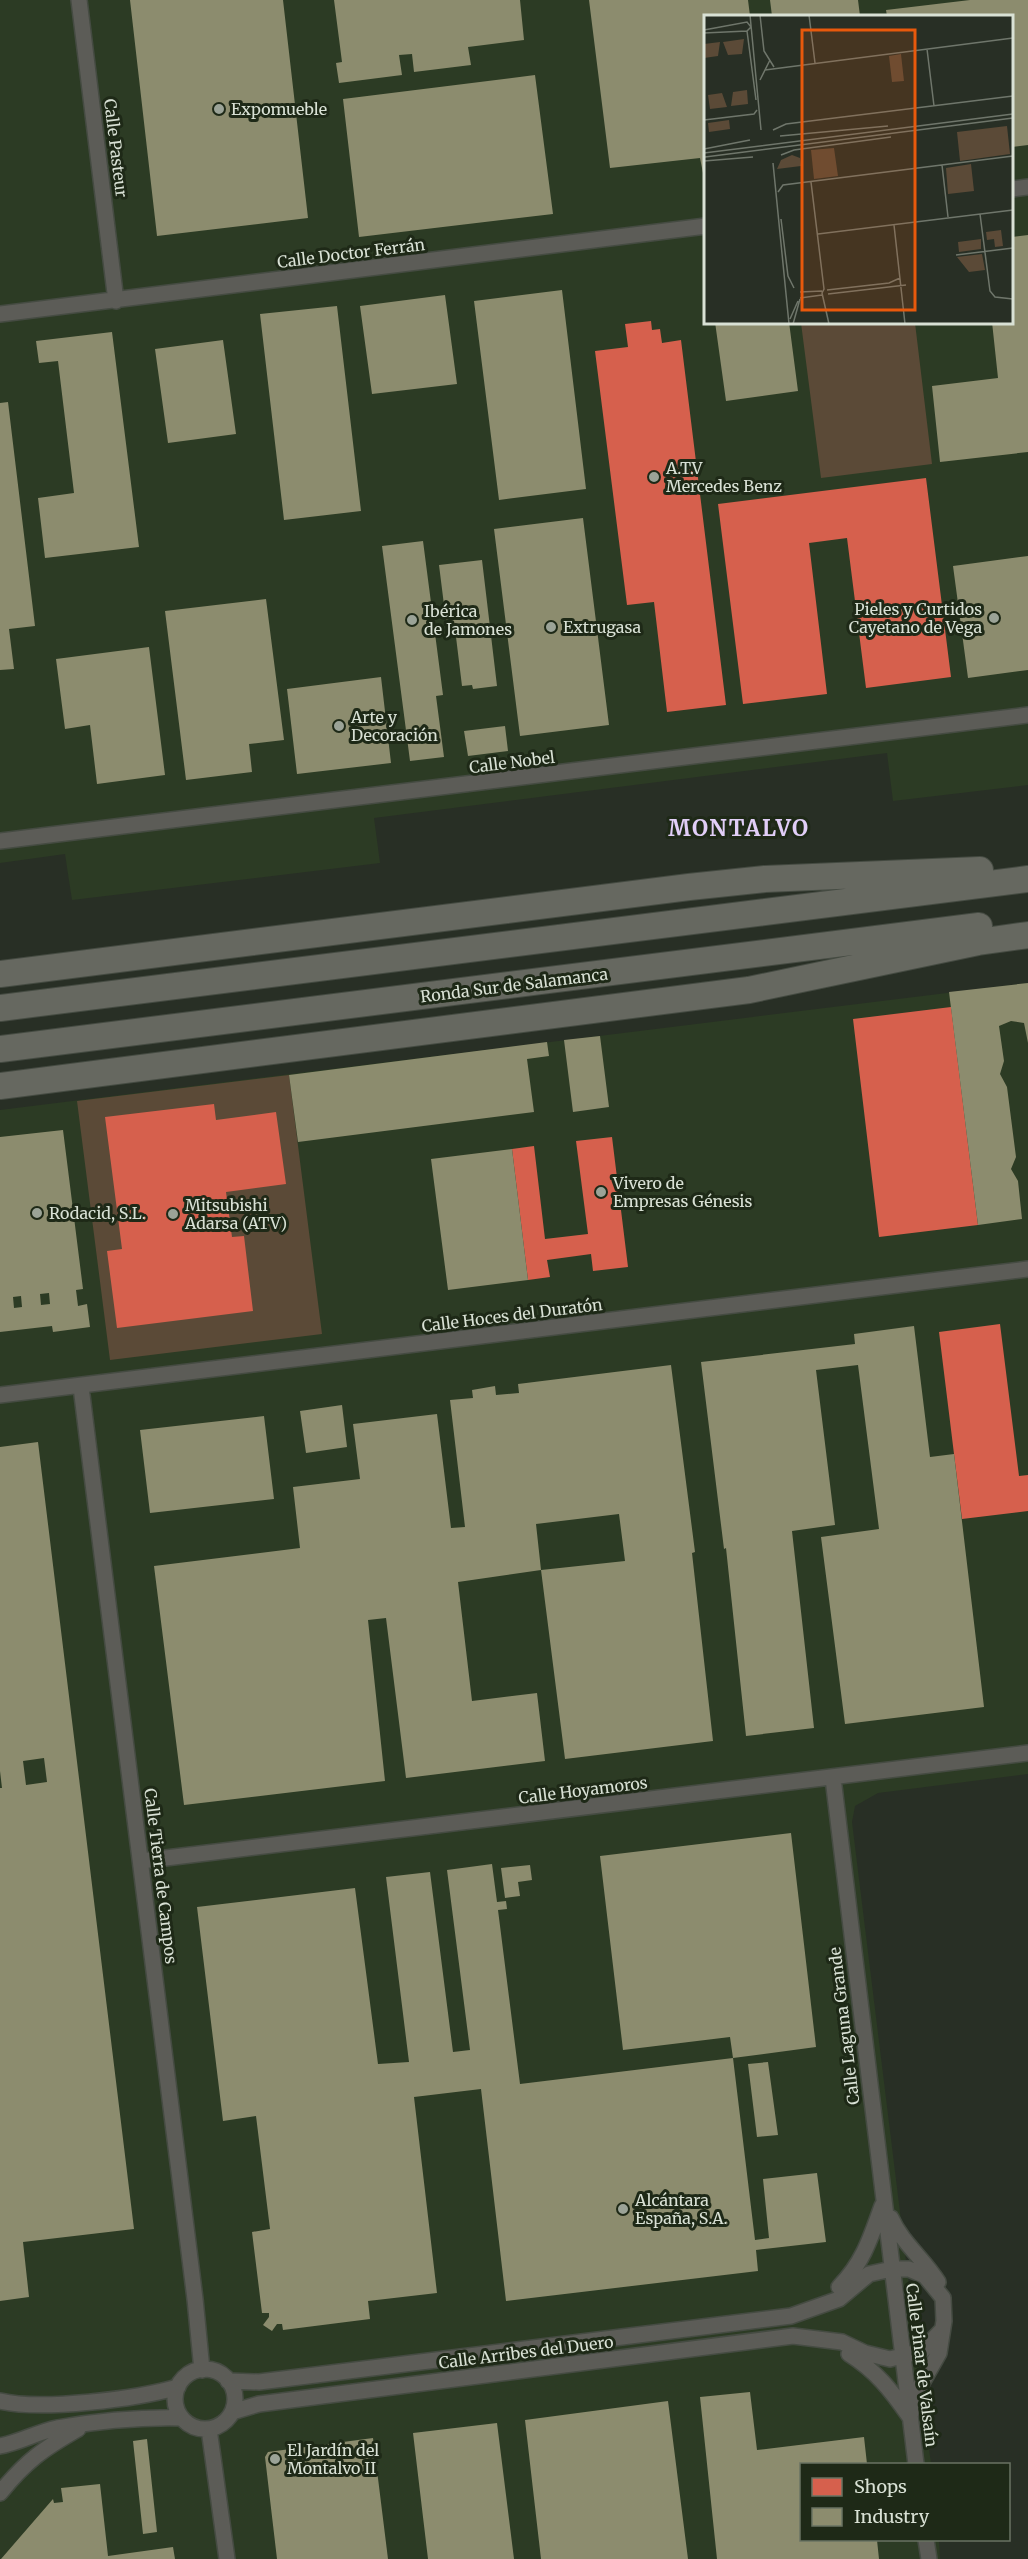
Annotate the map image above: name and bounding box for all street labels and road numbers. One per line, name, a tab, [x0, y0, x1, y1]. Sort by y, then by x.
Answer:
street label: Calle Pasteur	[100, 98, 132, 198]
street label: Calle Doctor Ferrán	[276, 234, 426, 272]
street label: Calle Nobel	[468, 747, 556, 777]
street label: Ronda Sur de Salamanca	[419, 964, 609, 1006]
street label: Calle Hoces del Duratón	[420, 1294, 604, 1336]
street label: Calle Hoyamoros	[517, 1772, 649, 1808]
street label: Calle Tierra de Campos	[140, 1787, 182, 1965]
street label: Calle Laguna Grande	[824, 1946, 864, 2106]
street label: Calle Pinar de Valsaín	[902, 2282, 942, 2448]
street label: Calle Arribes del Duero	[438, 2331, 614, 2373]

